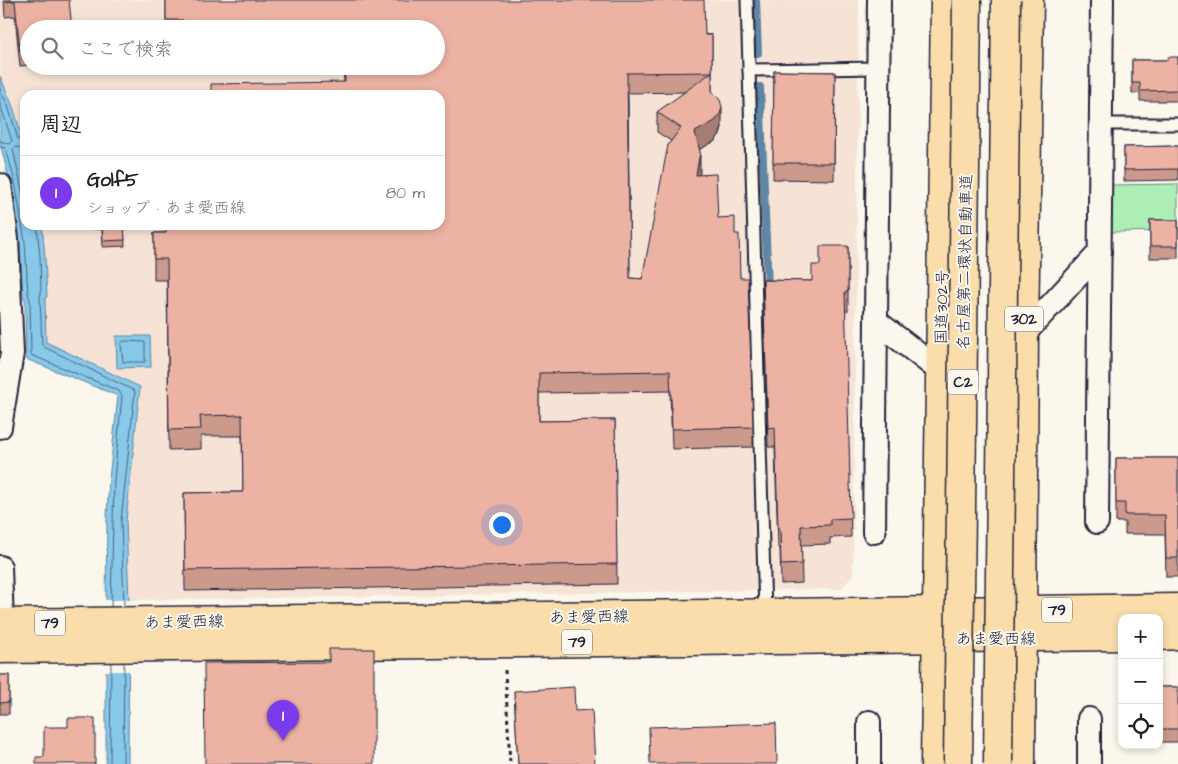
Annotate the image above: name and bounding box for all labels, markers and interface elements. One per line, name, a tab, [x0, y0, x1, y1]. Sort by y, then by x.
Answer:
search box	[20, 20, 445, 75]
icon: search	[38, 34, 66, 62]
text: ここで検索	[78, 36, 173, 63]
text: 周辺	[40, 110, 82, 139]
text: Golf5	[87, 167, 139, 194]
street label: 名古屋第二環状自動車道	[952, 174, 978, 350]
text: 1	[55, 182, 57, 204]
text: 80 m	[386, 182, 425, 204]
text: ショップ · あま愛西線	[87, 197, 245, 219]
street label: 国道302号	[930, 269, 954, 345]
road number: 302	[1005, 306, 1043, 332]
road number: C2	[948, 370, 978, 394]
your location	[489, 512, 515, 538]
road number: 79	[1042, 598, 1072, 622]
street label: あま愛西線	[549, 605, 629, 629]
road number: 79	[35, 610, 65, 636]
street label: あま愛西線	[144, 610, 224, 634]
map controls	[1118, 614, 1163, 749]
button: +	[1118, 614, 1163, 659]
street label: あま愛西線	[956, 628, 1036, 650]
road number: 79	[562, 630, 592, 654]
button: −	[1118, 659, 1163, 704]
pin: 1	[267, 700, 299, 741]
button: locate	[1118, 704, 1163, 749]

